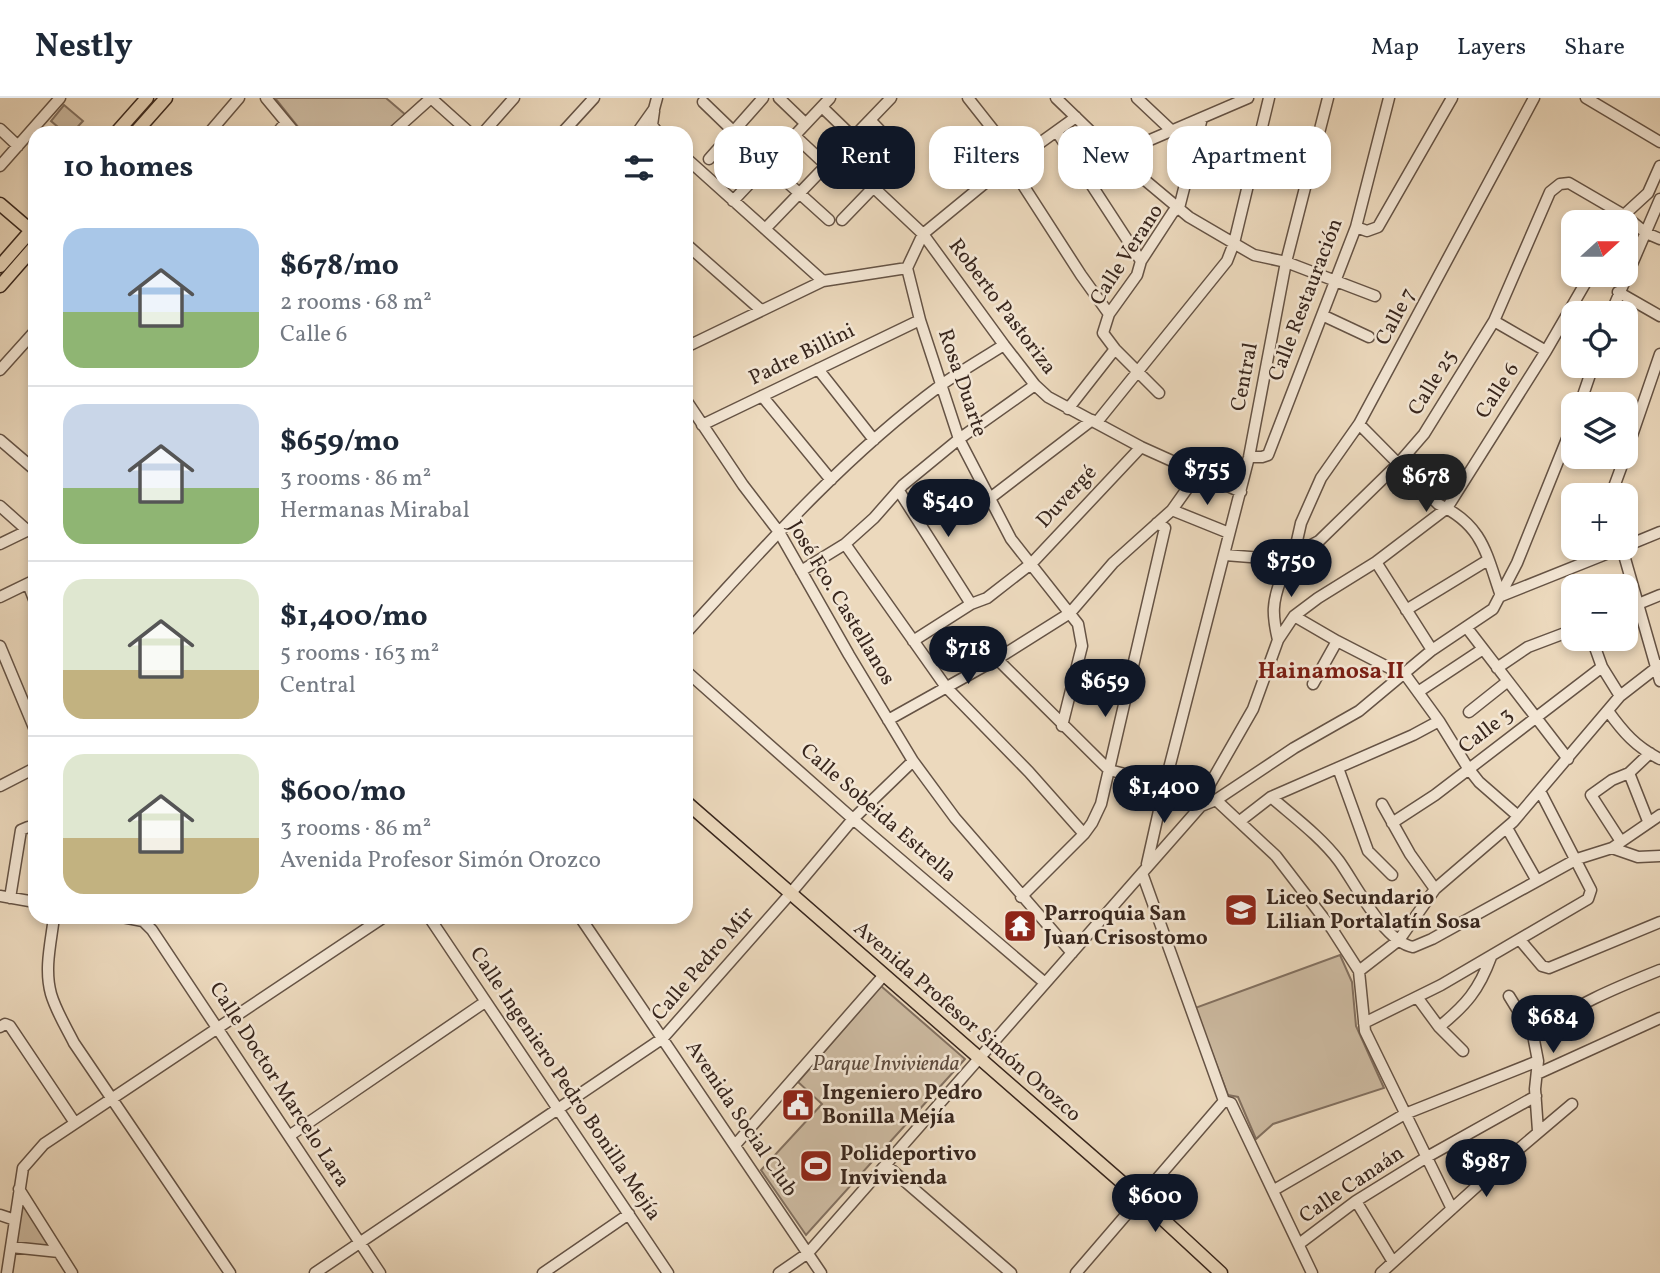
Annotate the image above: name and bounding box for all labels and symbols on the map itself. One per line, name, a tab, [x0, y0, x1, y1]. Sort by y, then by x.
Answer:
street label: Calle Verano	[1083, 199, 1171, 311]
north arrow	[1561, 210, 1638, 287]
street label: Calle Restauración	[1262, 214, 1350, 386]
street label: Roberto Pastoriza	[941, 233, 1063, 381]
street label: Calle 7	[1369, 283, 1423, 351]
street label: Padre Billini	[744, 317, 860, 393]
street label: Rosa Duarte	[930, 325, 994, 441]
street label: Central	[1224, 340, 1266, 414]
street label: Calle 25	[1402, 345, 1464, 421]
street label: Calle 6	[1469, 357, 1527, 425]
pin: $755	[1166, 448, 1248, 507]
pin: $678	[1385, 454, 1467, 514]
street label: Duvergé	[1030, 459, 1104, 535]
pin: $540	[907, 480, 989, 539]
street label: José Fco. Castellanos	[780, 515, 902, 691]
pin: $750	[1250, 540, 1332, 599]
pin: $718	[927, 626, 1009, 686]
district label: Hainamosa II	[1258, 656, 1404, 688]
pin: $659	[1064, 660, 1146, 719]
street label: Calle 3	[1453, 701, 1519, 761]
street label: Calle Sobeida Estrella	[794, 737, 962, 889]
pin: $1,400	[1107, 766, 1221, 825]
place label: Liceo Secundario Lilian Portalatín Sosa	[1266, 884, 1481, 937]
school or university icon: Liceo Secundario Lilian Portalatín Sosa	[1222, 891, 1260, 929]
street label: Calle Pedro Mir	[645, 900, 761, 1028]
place label: Parroquia San Juan Crisostomo	[1043, 900, 1208, 953]
temple icon: Parroquia San Juan Crisostomo	[1001, 907, 1039, 945]
street label: Avenida Profesor Simón Orozco	[847, 915, 1087, 1129]
street label: Calle Ingeniero Pedro Bonilla Mejía	[462, 941, 668, 1227]
street label: Calle Doctor Marcelo Lara	[202, 977, 356, 1193]
pin: $684	[1512, 996, 1594, 1055]
street label: Avenida Social Club	[678, 1035, 804, 1203]
park label: Parque Invivienda	[812, 1050, 960, 1079]
place label: Ingeniero Pedro Bonilla Mejía	[822, 1079, 982, 1132]
public building icon: Ingeniero Pedro Bonilla Mejía	[779, 1086, 817, 1124]
street label: Calle Canaán	[1294, 1139, 1410, 1231]
place label: Polideportivo Invivienda	[840, 1140, 976, 1193]
pin: $987	[1445, 1140, 1527, 1199]
sports icon: Polideportivo Invivienda	[797, 1147, 835, 1185]
pin: $600	[1114, 1174, 1196, 1234]

